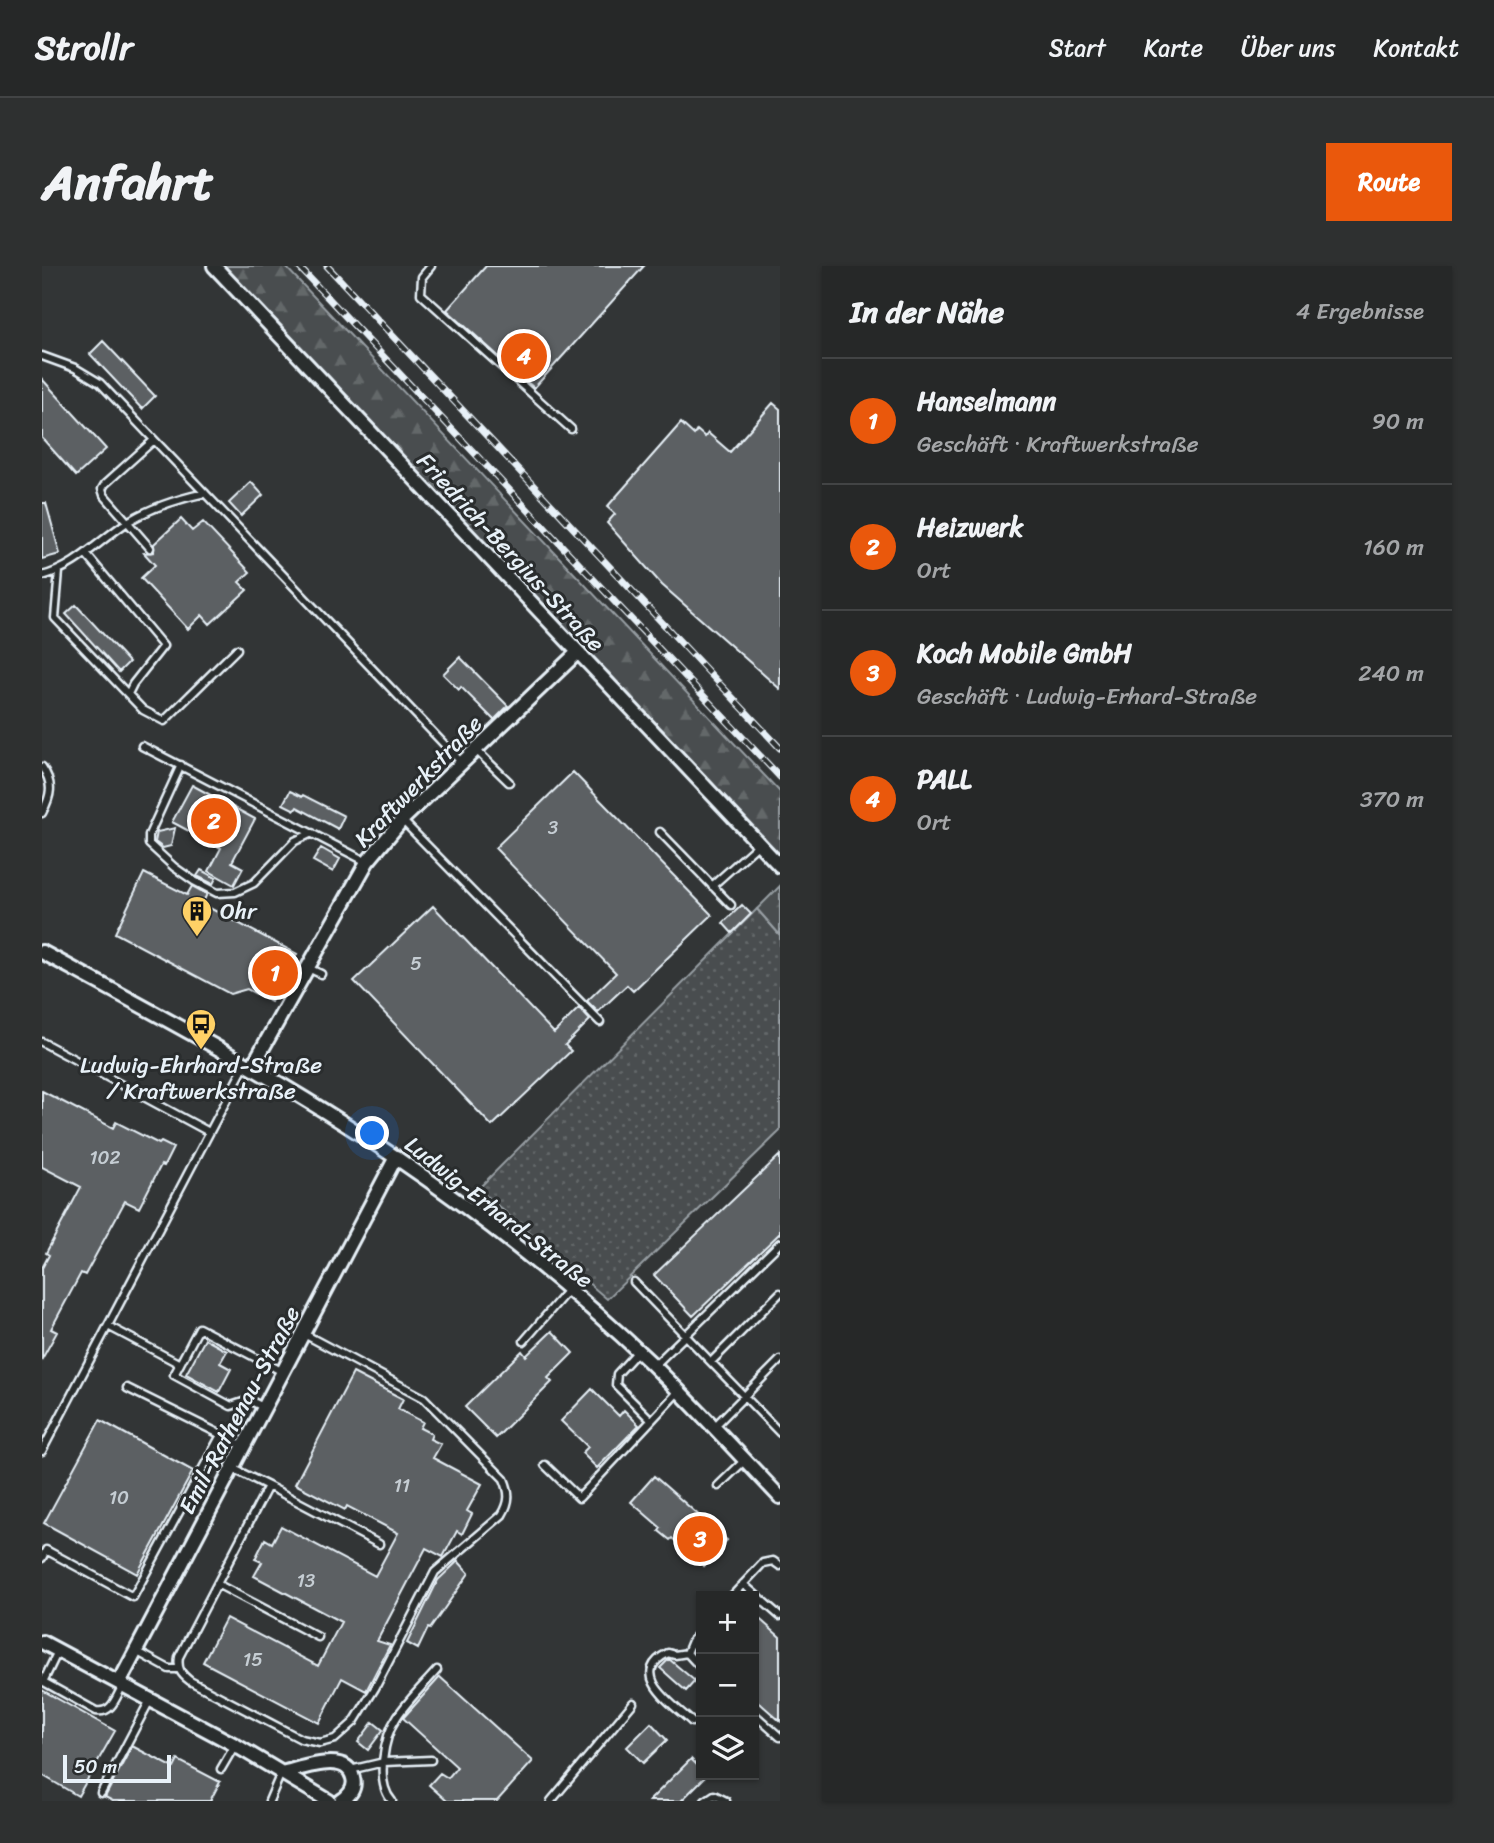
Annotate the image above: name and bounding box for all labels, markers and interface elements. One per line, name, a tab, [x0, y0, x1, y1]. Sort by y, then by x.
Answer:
text: Strollr	[35, 19, 133, 77]
text: Start	[1049, 27, 1106, 69]
text: Karte	[1144, 27, 1203, 69]
text: Über uns	[1241, 27, 1336, 69]
text: Kontakt	[1374, 27, 1459, 69]
text: Anfahrt	[42, 139, 214, 226]
button: Route	[1326, 143, 1452, 221]
text: In der Nähe	[850, 285, 1004, 339]
text: 4 Ergebnisse	[1296, 291, 1424, 332]
pin: 4	[501, 330, 547, 382]
text: Hanselmann	[917, 378, 1056, 424]
text: 1	[868, 401, 878, 442]
text: 90 m	[1372, 401, 1424, 442]
text: Geschäft · Kraftwerkstraße	[917, 424, 1199, 465]
street label: Friedrich-Bergius-Straße	[406, 443, 615, 662]
text: Heizwerk	[917, 504, 1023, 550]
text: 2	[866, 527, 880, 568]
text: 160 m	[1363, 527, 1424, 568]
text: Ort	[917, 550, 951, 591]
text: Koch Mobile GmbH	[917, 630, 1132, 676]
text: 3	[867, 653, 879, 694]
text: 240 m	[1358, 653, 1424, 694]
text: Geschäft · Ludwig-Erhard-Straße	[917, 676, 1257, 717]
street label: Kraftwerkstraße	[344, 705, 493, 858]
text: PALL	[917, 756, 972, 802]
text: 4	[866, 779, 880, 820]
text: 370 m	[1360, 779, 1424, 820]
pin: 2	[191, 795, 237, 847]
text: Ort	[917, 802, 951, 843]
house number: 3	[548, 811, 559, 844]
place label: Ohr	[220, 891, 258, 932]
building icon: Ohr	[180, 894, 214, 938]
pin: 1	[252, 947, 298, 999]
house number: 5	[410, 947, 422, 980]
bus stop icon: Ludwig-Ehrhard-Straße / Kraftwerkstraße	[184, 1007, 218, 1051]
place label: Ludwig-Ehrhard-Straße / Kraftwerkstraße	[80, 1045, 322, 1112]
your location	[355, 1116, 389, 1150]
street label: Ludwig-Erhard-Straße	[395, 1125, 602, 1300]
house number: 102	[89, 1141, 121, 1174]
street label: Emil-Rathenau-Straße	[167, 1298, 312, 1522]
house number: 11	[394, 1469, 410, 1502]
house number: 10	[109, 1481, 129, 1514]
pin: 3	[677, 1513, 723, 1565]
house number: 13	[297, 1564, 316, 1597]
map controls	[696, 1591, 759, 1780]
button: +	[696, 1591, 759, 1654]
house number: 15	[243, 1643, 263, 1676]
button: −	[696, 1654, 759, 1717]
button: layers	[696, 1717, 759, 1780]
text: 50 m	[74, 1750, 117, 1783]
scale bar	[63, 1752, 172, 1784]

